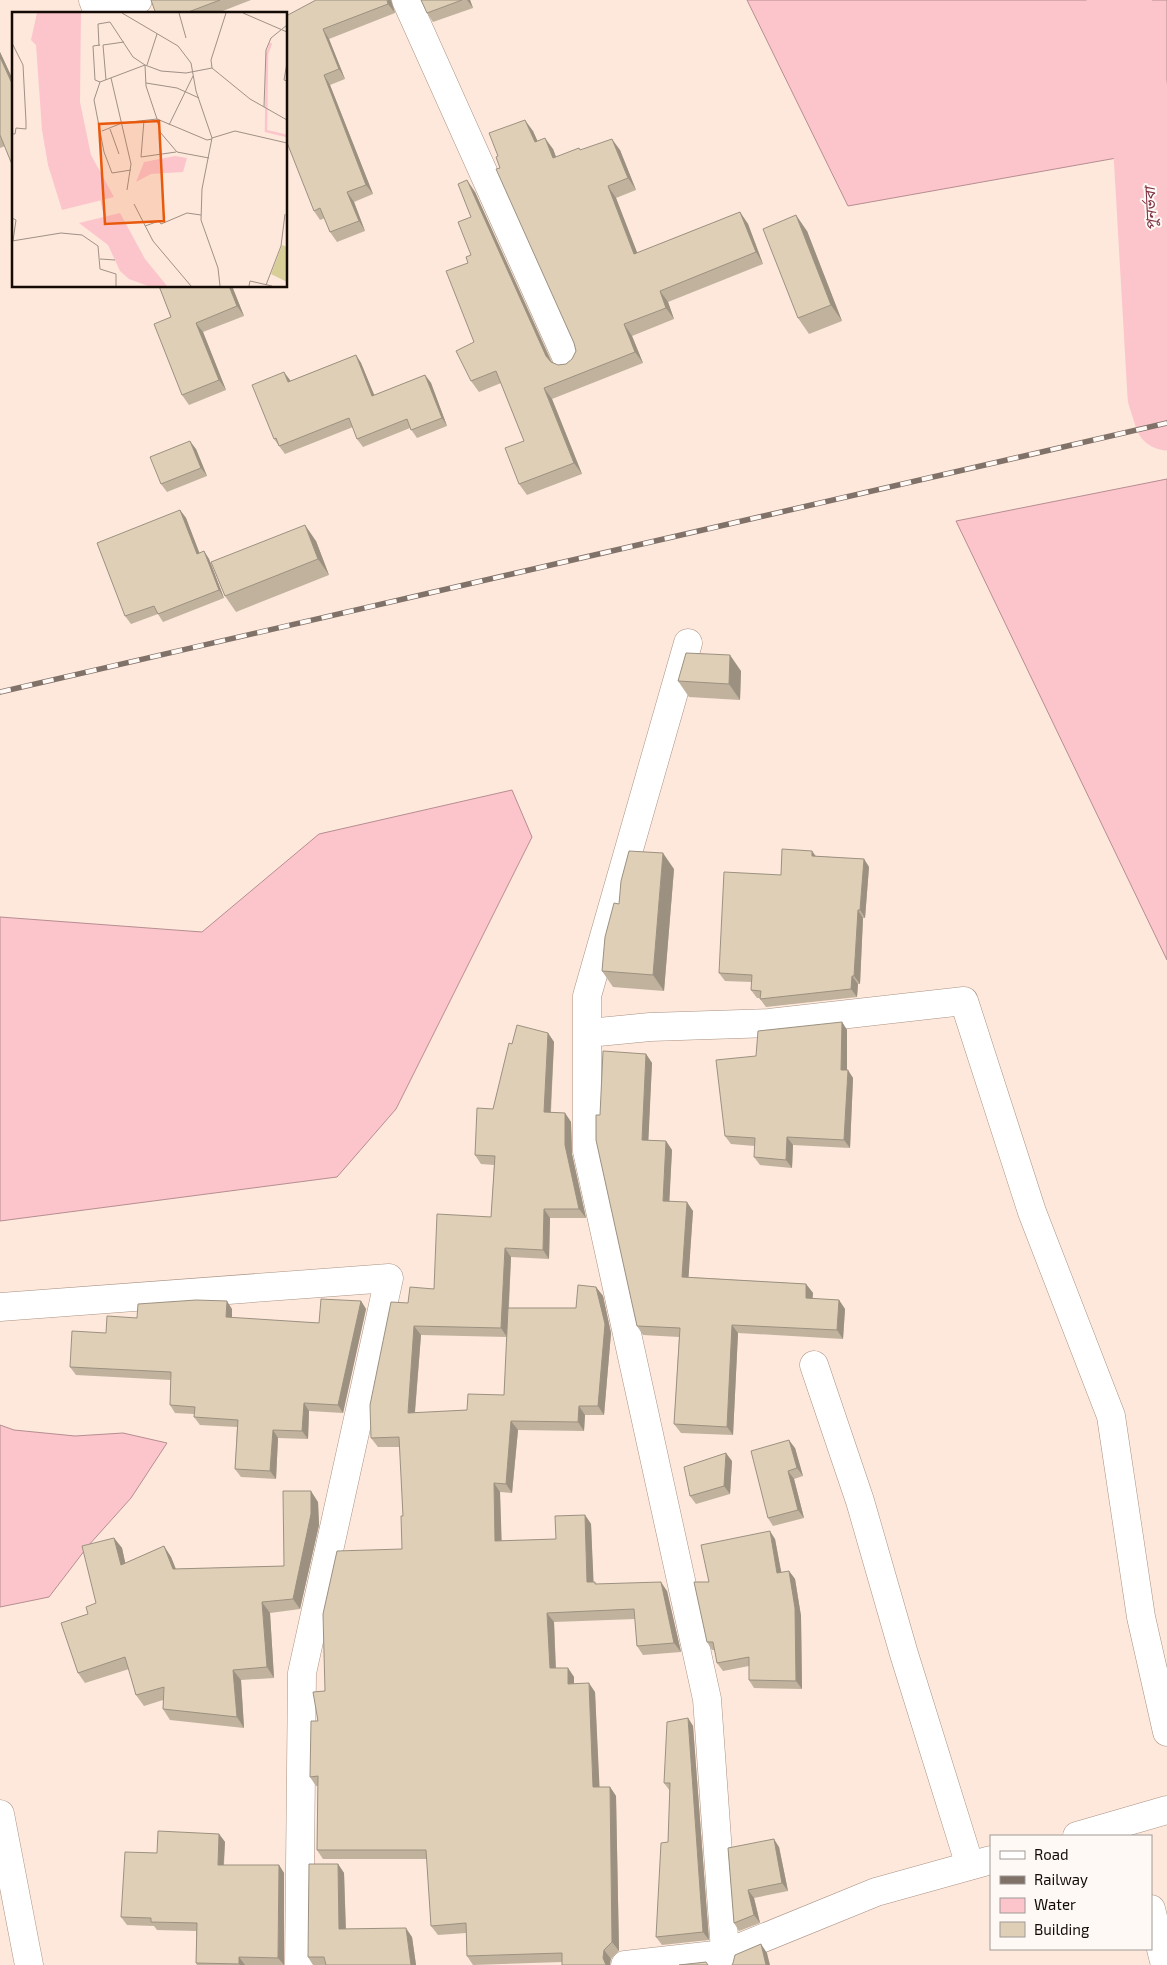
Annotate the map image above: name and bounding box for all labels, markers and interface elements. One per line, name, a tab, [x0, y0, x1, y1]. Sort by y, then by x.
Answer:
inset map	[12, 12, 288, 288]
water label: পুনর্ভবা	[1140, 184, 1161, 231]
legend	[990, 1835, 1152, 1950]
text: Road	[1034, 1845, 1069, 1863]
text: Railway	[1034, 1870, 1088, 1888]
text: Water	[1034, 1895, 1076, 1913]
text: Building	[1034, 1920, 1090, 1938]

